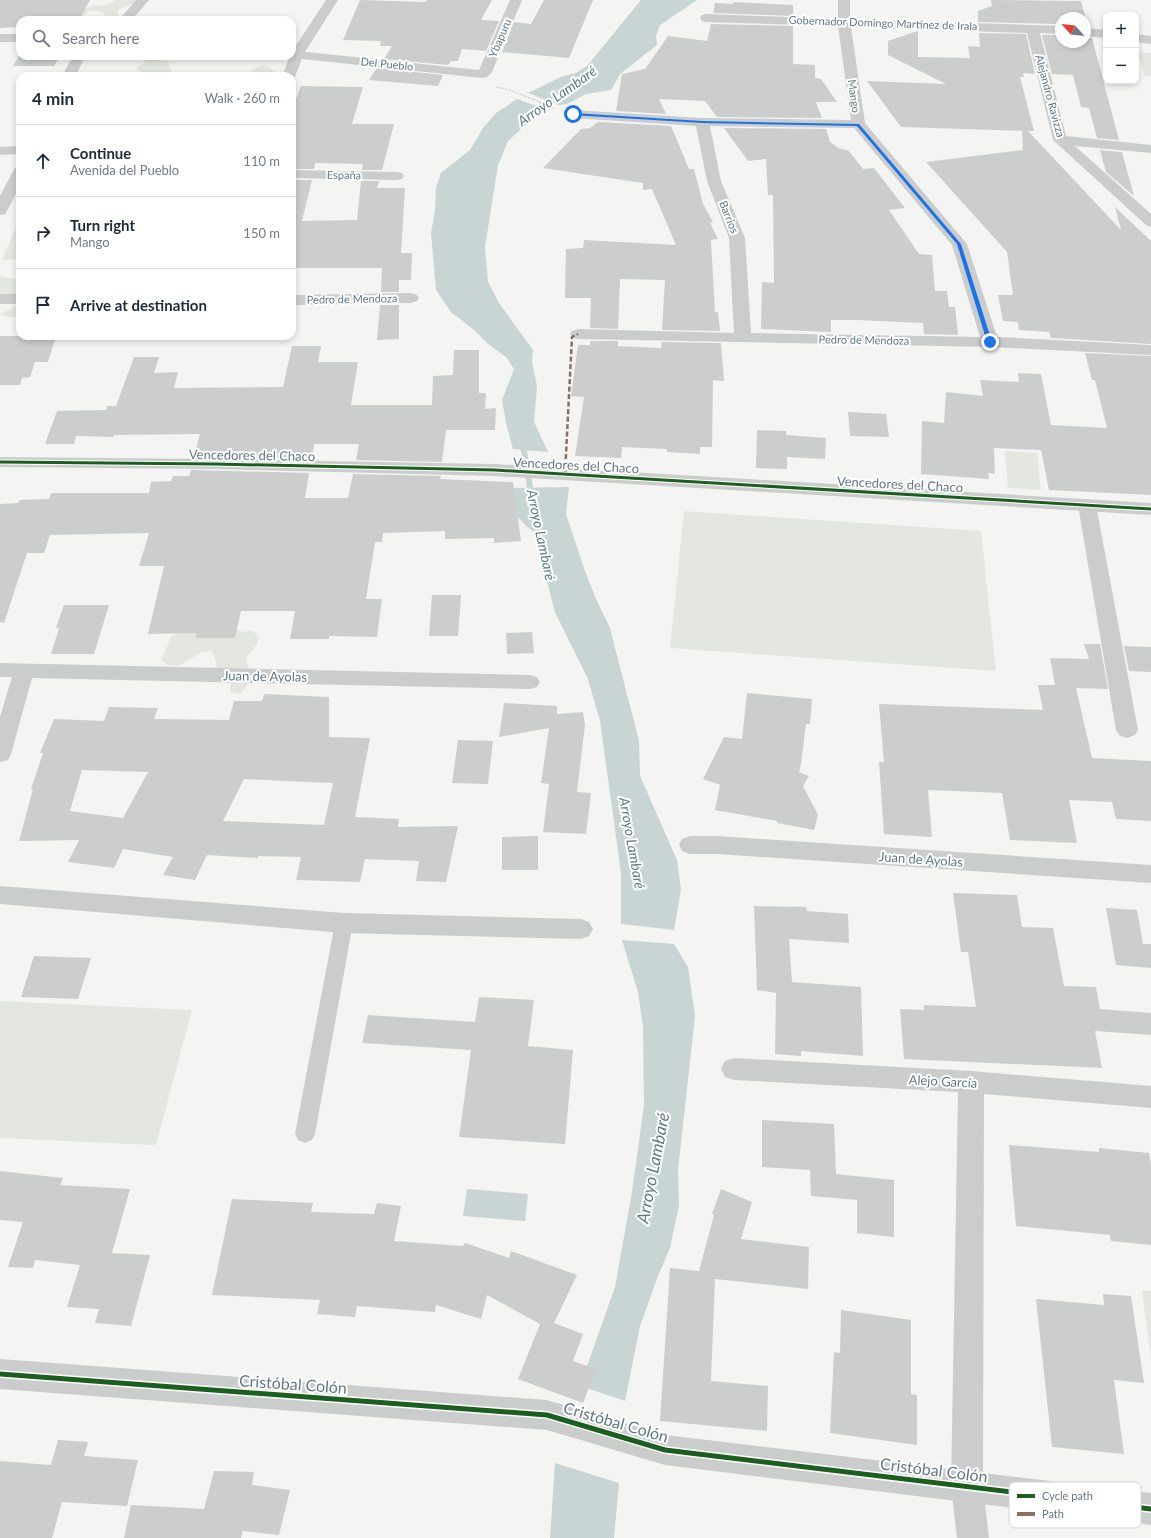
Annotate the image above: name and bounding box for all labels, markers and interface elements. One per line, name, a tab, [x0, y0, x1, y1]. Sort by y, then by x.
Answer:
north arrow	[1055, 12, 1091, 48]
map controls	[1103, 12, 1139, 84]
button: +	[1103, 12, 1139, 48]
street label: Gobernador Domingo Martínez de Irala	[788, 13, 978, 32]
search box	[16, 16, 296, 60]
street label: Ybapuru	[486, 16, 514, 59]
icon: search	[30, 27, 52, 49]
text: Search here	[62, 29, 139, 47]
button: −	[1103, 48, 1139, 84]
street label: Alejandro Ravizza	[1033, 53, 1068, 139]
street label: Del Pueblo	[360, 54, 414, 73]
water label: Arroyo Lambaré	[513, 62, 600, 130]
street label: Mango	[846, 78, 863, 113]
text: 4 min	[32, 88, 74, 109]
text: Walk · 260 m	[204, 90, 280, 106]
route start	[564, 105, 582, 123]
text: Continue	[70, 144, 131, 162]
icon: ahead	[32, 150, 54, 172]
text: 110 m	[243, 153, 280, 169]
text: Avenida del Pueblo	[70, 162, 179, 178]
street label: España	[327, 168, 361, 181]
street label: Barrios	[717, 199, 742, 235]
text: Turn right	[70, 216, 135, 234]
icon: right	[32, 222, 54, 244]
text: 150 m	[243, 225, 280, 241]
text: Mango	[70, 234, 110, 250]
street label: Pedro de Mendoza	[307, 291, 397, 306]
icon: arrive	[32, 294, 54, 316]
text: Arrive at destination	[70, 296, 207, 314]
street label: Pedro de Mendoza	[819, 332, 909, 347]
route end	[981, 333, 999, 351]
street label: Vencedores del Chaco	[189, 446, 315, 464]
street label: Vencedores del Chaco	[513, 454, 639, 476]
street label: Vencedores del Chaco	[837, 473, 963, 495]
water label: Arroyo Lambaré	[523, 487, 559, 582]
street label: Juan de Ayolas	[223, 667, 307, 685]
water label: Arroyo Lambaré	[616, 795, 649, 890]
street label: Juan de Ayolas	[879, 848, 964, 870]
street label: Alejo García	[908, 1071, 978, 1091]
water label: Arroyo Lambaré	[631, 1111, 674, 1226]
street label: Cristóbal Colón	[238, 1370, 348, 1397]
street label: Cristóbal Colón	[562, 1397, 671, 1446]
street label: Cristóbal Colón	[879, 1453, 989, 1486]
legend	[1009, 1482, 1141, 1528]
text: Cycle path	[1042, 1489, 1093, 1502]
text: Path	[1042, 1507, 1064, 1520]

